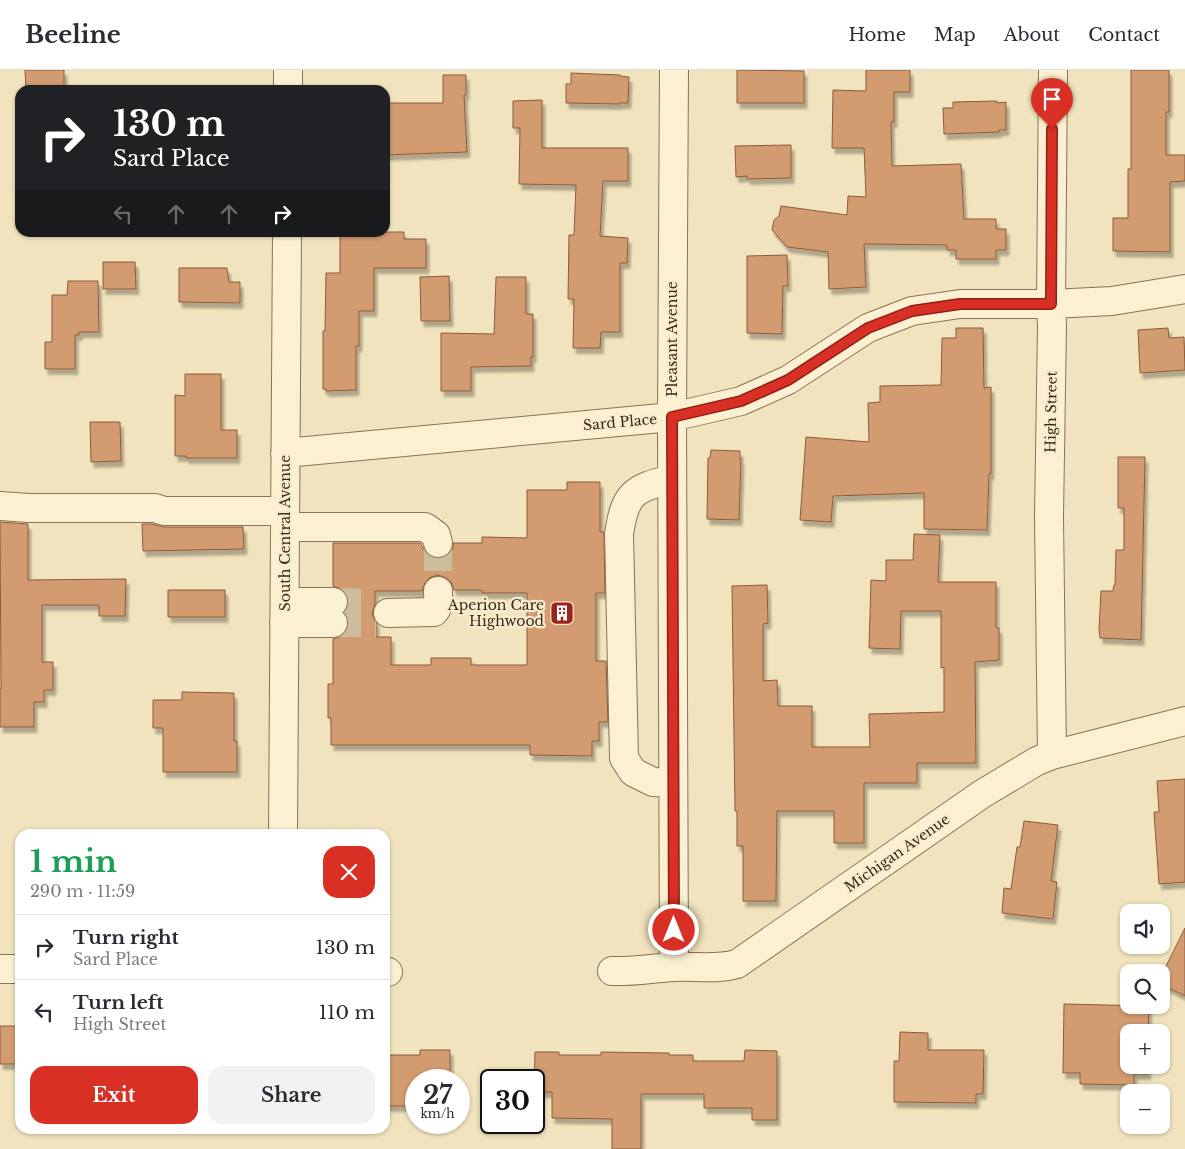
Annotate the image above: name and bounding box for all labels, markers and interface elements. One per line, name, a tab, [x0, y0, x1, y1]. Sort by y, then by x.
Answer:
text: Beeline	[25, 20, 121, 49]
text: Home	[848, 24, 906, 46]
text: Map	[934, 24, 976, 46]
text: About	[1004, 24, 1060, 46]
text: Contact	[1088, 24, 1160, 46]
pin	[1031, 78, 1073, 129]
icon: arrive	[1038, 85, 1066, 113]
text: 130 m	[113, 102, 225, 145]
icon: right	[30, 105, 95, 170]
text: Sard Place	[113, 145, 230, 172]
icon: left	[109, 200, 137, 228]
icon: ahead	[162, 200, 190, 228]
icon: ahead	[215, 200, 243, 228]
icon: right	[268, 200, 296, 228]
street label: Pleasant Avenue	[663, 281, 681, 397]
street label: High Street	[1041, 370, 1061, 453]
street label: Sard Place	[582, 410, 658, 434]
street label: South Central Avenue	[276, 455, 294, 611]
place label: Aperion Care Highwood	[447, 596, 545, 630]
building icon: Aperion Care Highwood	[549, 600, 575, 626]
street label: Michigan Avenue	[841, 810, 953, 896]
text: 1 min	[30, 843, 117, 880]
button: close	[323, 846, 375, 898]
text: 290 m · 11:59	[30, 881, 135, 901]
position arrow	[647, 903, 699, 955]
map controls	[1120, 904, 1170, 1134]
button: sound	[1120, 904, 1170, 954]
text: Turn right	[73, 926, 179, 949]
icon: right	[30, 933, 58, 961]
text: 130 m	[315, 936, 375, 959]
text: Sard Place	[73, 949, 158, 969]
button: search	[1120, 964, 1170, 1014]
text: Turn left	[73, 991, 164, 1014]
icon: left	[30, 998, 58, 1026]
text: 110 m	[319, 1001, 375, 1024]
text: High Street	[73, 1014, 167, 1034]
button: +	[1120, 1024, 1170, 1074]
button: Exit	[30, 1066, 198, 1124]
button: Share	[208, 1066, 375, 1124]
speed limit sign: 30	[480, 1069, 545, 1134]
text: 27	[423, 1080, 452, 1111]
button: −	[1120, 1084, 1170, 1134]
text: km/h	[420, 1106, 455, 1121]

